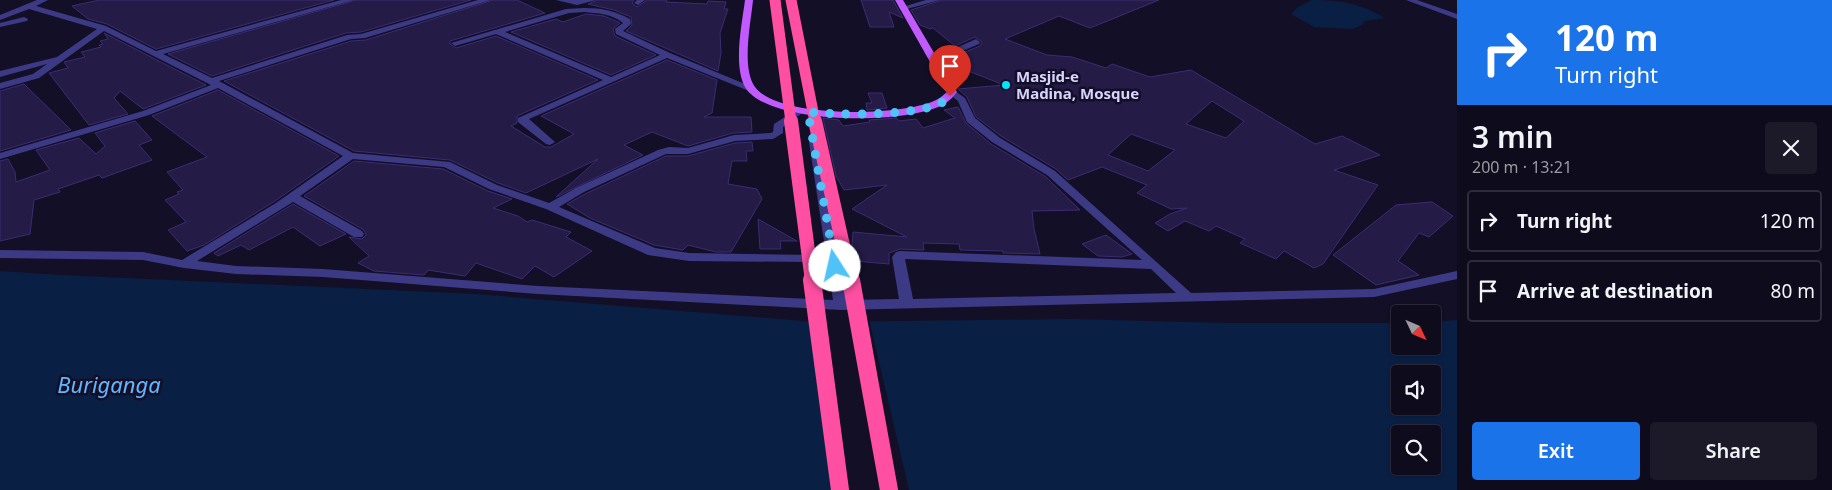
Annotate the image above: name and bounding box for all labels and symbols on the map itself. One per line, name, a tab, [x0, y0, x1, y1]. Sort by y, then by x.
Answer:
pin	[929, 45, 971, 96]
place label: Masjid-e Madina, Mosque	[1016, 66, 1139, 103]
marker: Masjid-e Madina, Mosque	[1000, 79, 1012, 91]
position arrow	[808, 239, 860, 291]
north arrow	[1391, 305, 1441, 355]
water label: Buriganga	[57, 369, 161, 399]

